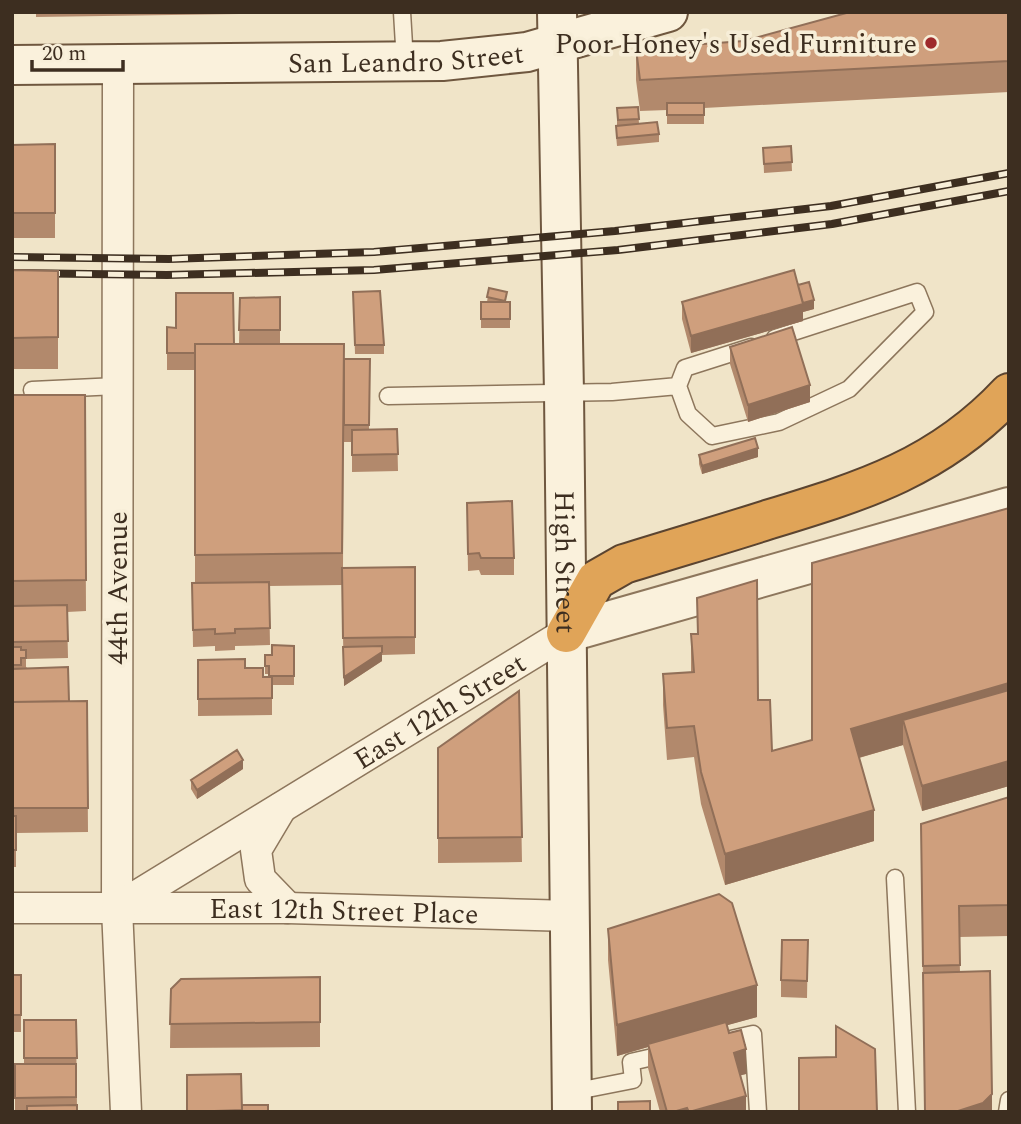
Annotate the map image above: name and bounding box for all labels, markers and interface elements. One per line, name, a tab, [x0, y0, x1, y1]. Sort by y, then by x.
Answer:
place label: Poor Honey's Used Furniture	[555, 23, 917, 66]
scale bar	[32, 28, 122, 72]
street label: San Leandro Street	[288, 32, 526, 85]
marker: Poor Honey's Used Furniture	[923, 35, 939, 51]
text: 20 m	[42, 38, 86, 70]
street label: High Street	[542, 490, 587, 634]
street label: 44th Avenue	[97, 511, 140, 665]
street label: East 12th Street	[346, 642, 535, 781]
street label: East 12th Street Place	[209, 888, 479, 936]

